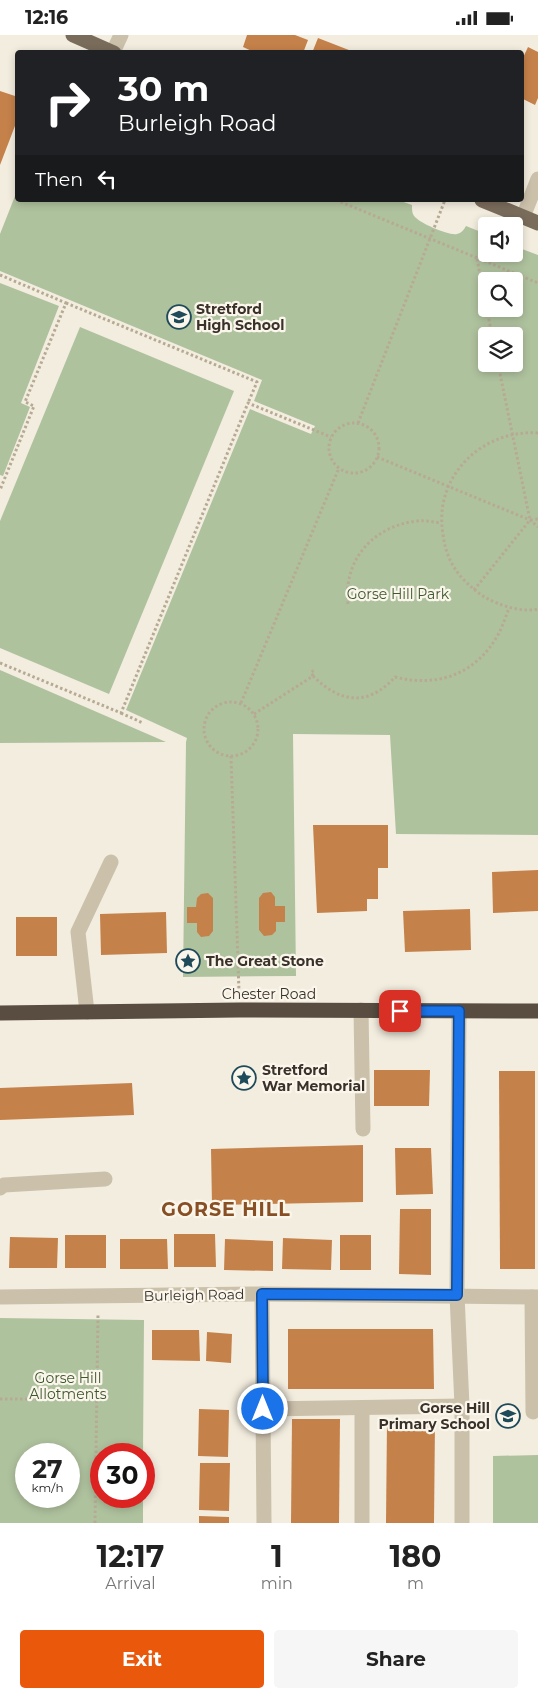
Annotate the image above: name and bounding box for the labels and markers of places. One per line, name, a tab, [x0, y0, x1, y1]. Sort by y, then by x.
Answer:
place label: Stretford High School	[196, 300, 284, 334]
school or university icon: Stretford High School	[166, 304, 192, 330]
place icon: The Great Stone	[175, 948, 201, 974]
place label: The Great Stone	[206, 952, 324, 970]
pin	[379, 990, 421, 1032]
place label: Stretford War Memorial	[262, 1061, 365, 1095]
place icon: Stretford War Memorial	[231, 1065, 257, 1091]
place label: Gorse Hill Primary School	[379, 1399, 490, 1433]
school or university icon: Gorse Hill Primary School	[495, 1403, 521, 1429]

